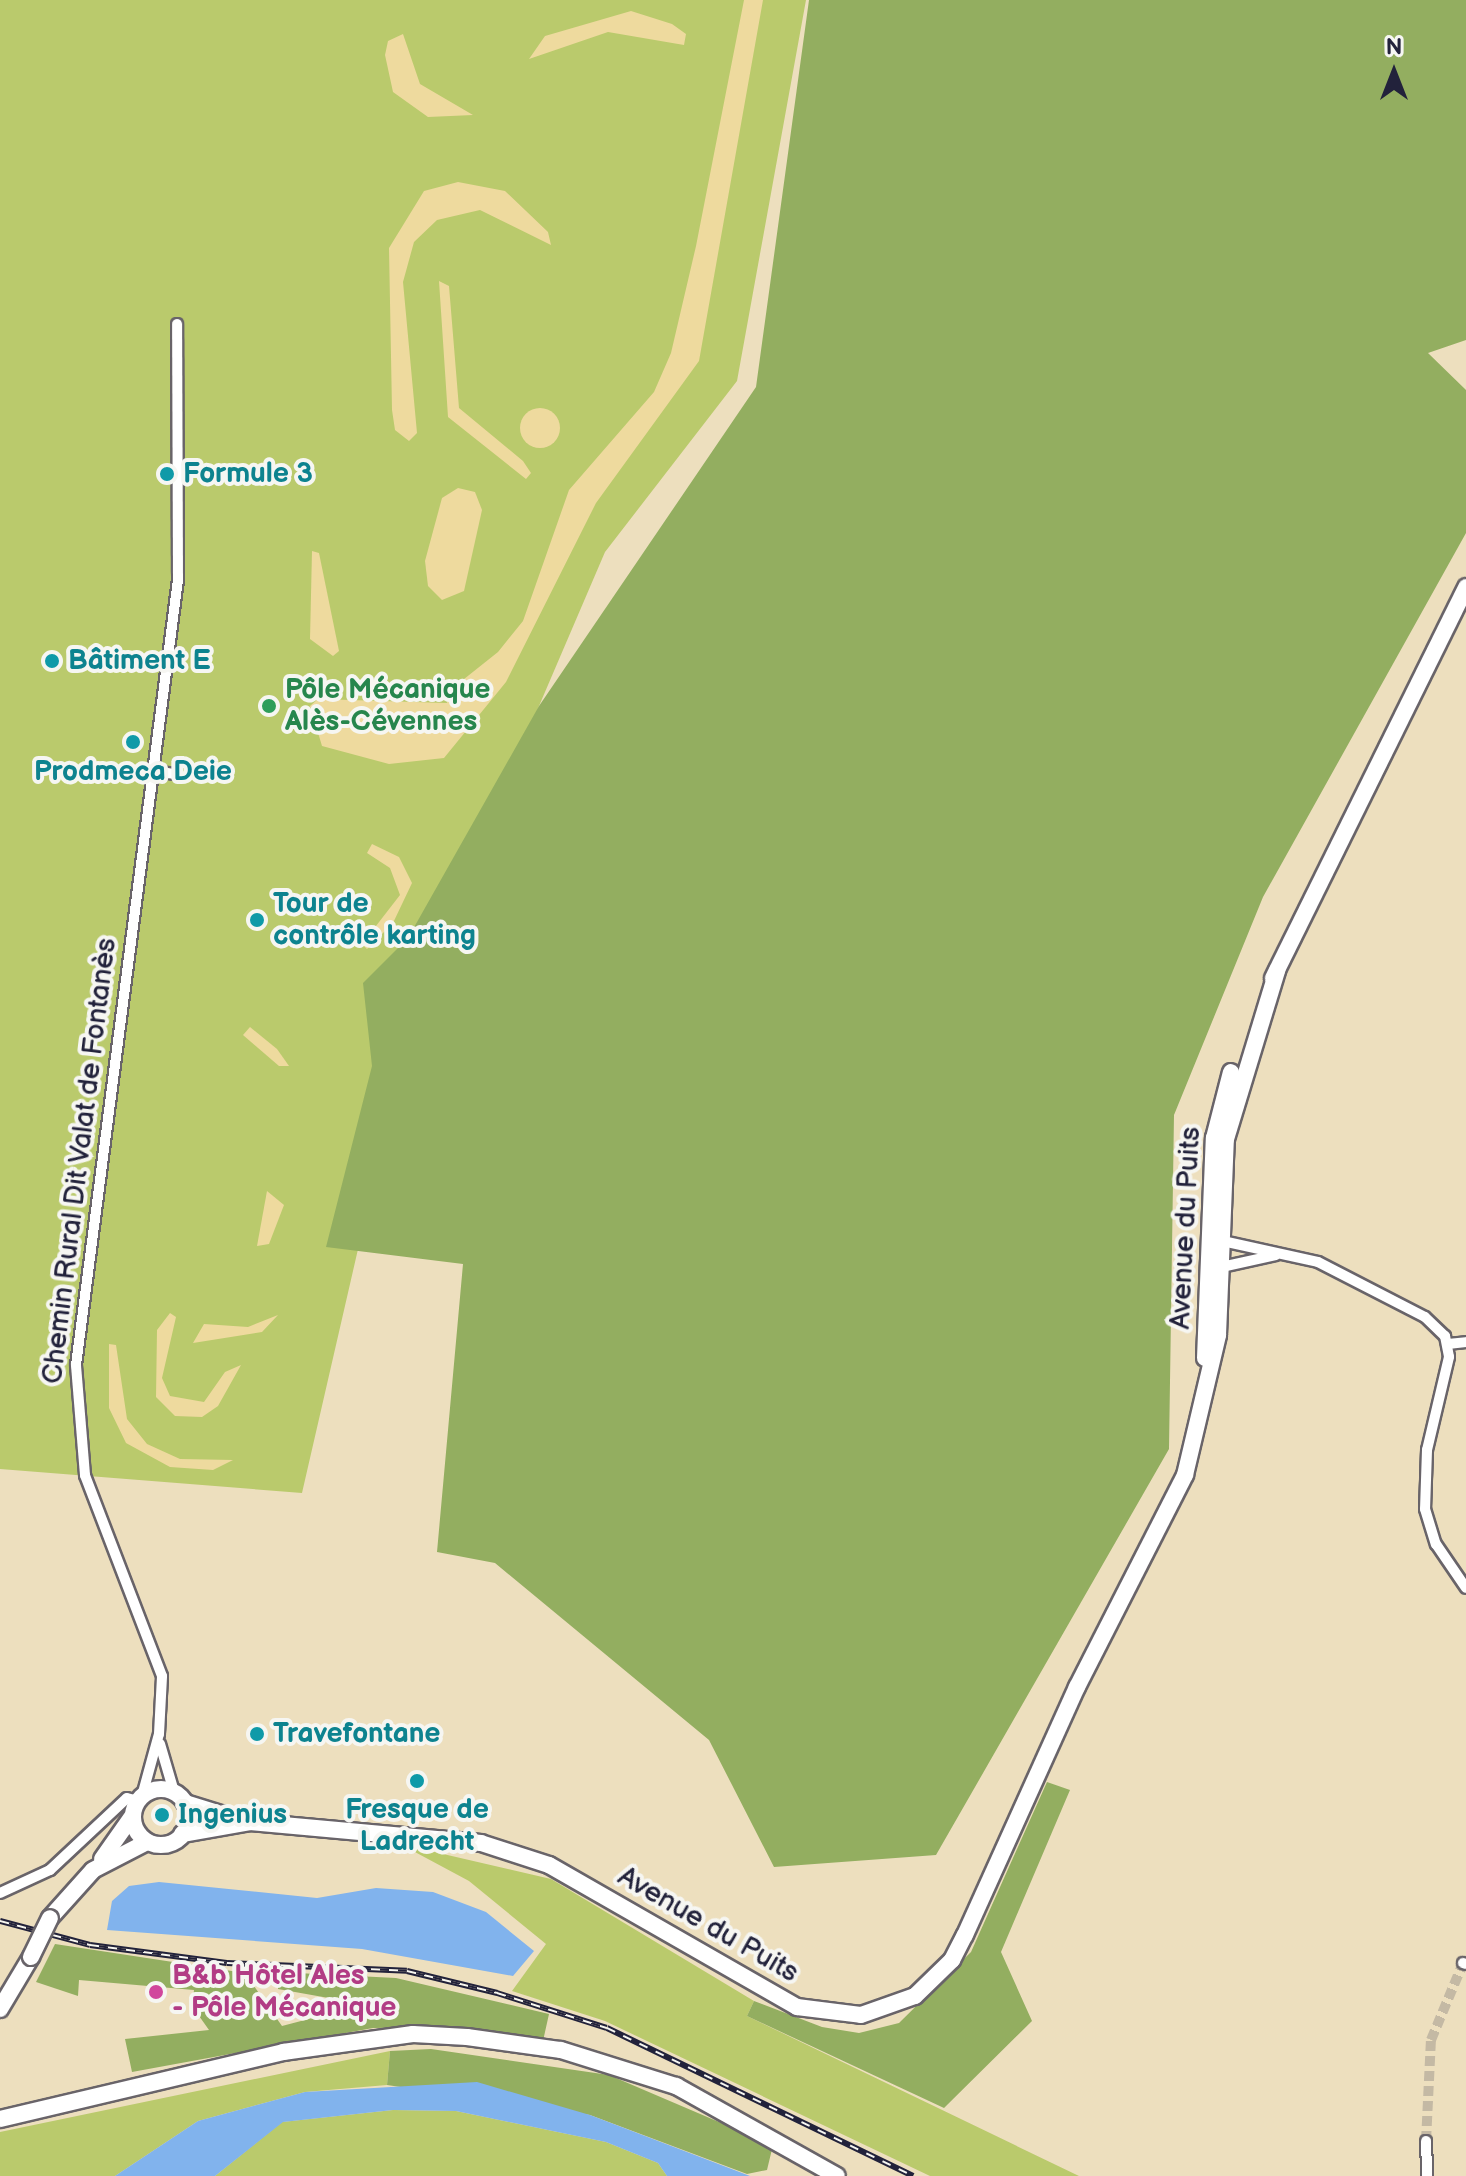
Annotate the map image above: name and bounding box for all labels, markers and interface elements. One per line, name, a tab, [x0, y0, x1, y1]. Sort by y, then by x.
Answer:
north arrow	[1354, 32, 1434, 112]
text: N	[1386, 34, 1402, 61]
place label: Formule 3	[183, 457, 313, 491]
marker: Formule 3	[158, 465, 176, 483]
place label: Bâtiment E	[68, 644, 211, 678]
marker: Bâtiment E	[43, 652, 61, 670]
place label: Pôle Mécanique Alès-Cévennes	[285, 673, 490, 739]
marker: Pôle Mécanique Alès-Cévennes	[260, 697, 278, 715]
marker: Prodmeca Deie	[124, 733, 142, 751]
place label: Prodmeca Deie	[34, 755, 232, 789]
place label: Tour de contrôle karting	[273, 887, 476, 953]
marker: Tour de contrôle karting	[248, 911, 266, 929]
street label: Chemin Rural Dit Valat de Fontanès	[36, 936, 124, 1386]
street label: Avenue du Puits	[1164, 1126, 1208, 1330]
place label: Travefontane	[273, 1717, 440, 1751]
marker: Travefontane	[248, 1725, 266, 1743]
marker: Fresque de Ladrecht	[408, 1772, 426, 1790]
place label: Fresque de Ladrecht	[345, 1793, 489, 1859]
place label: Ingenius	[178, 1798, 287, 1832]
marker: Ingenius	[153, 1806, 171, 1824]
street label: Avenue du Puits	[612, 1860, 804, 1990]
place label: B&b Hôtel Ales - Pôle Mécanique	[172, 1959, 396, 2025]
marker: B&b Hôtel Ales - Pôle Mécanique	[147, 1983, 165, 2001]

